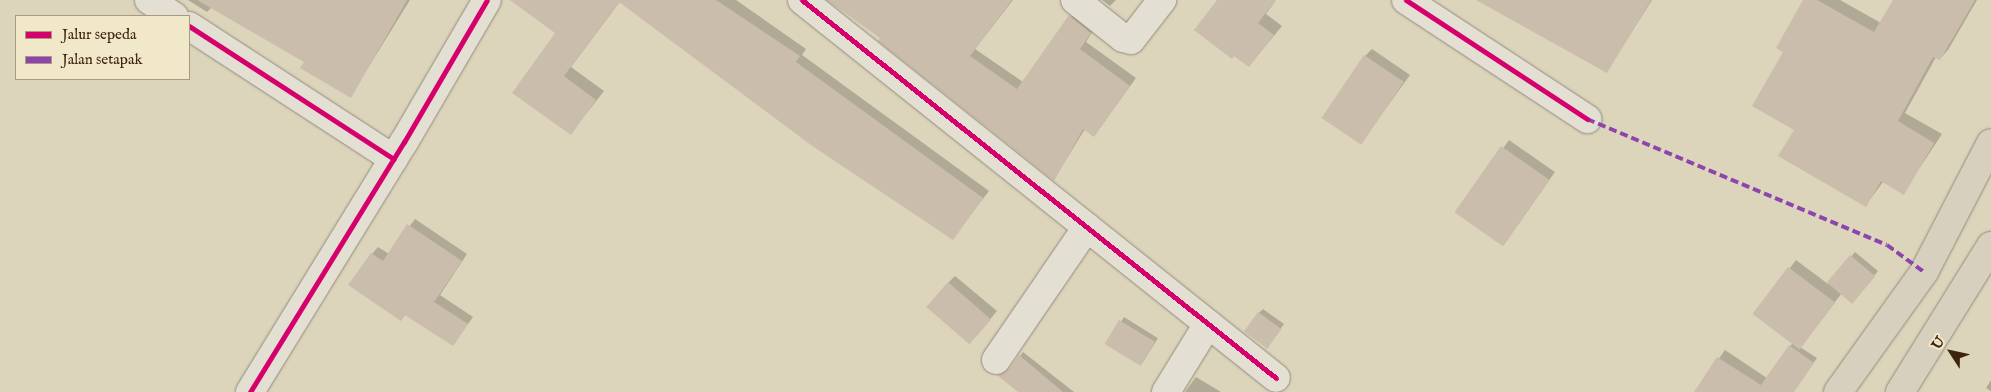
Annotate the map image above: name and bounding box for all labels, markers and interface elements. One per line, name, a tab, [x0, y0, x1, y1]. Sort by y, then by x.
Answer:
legend	[15, 15, 190, 80]
text: Jalur sepeda	[62, 25, 136, 44]
text: Jalan setapak	[62, 50, 143, 69]
north arrow	[1926, 327, 1976, 377]
text: U	[1928, 333, 1949, 353]

